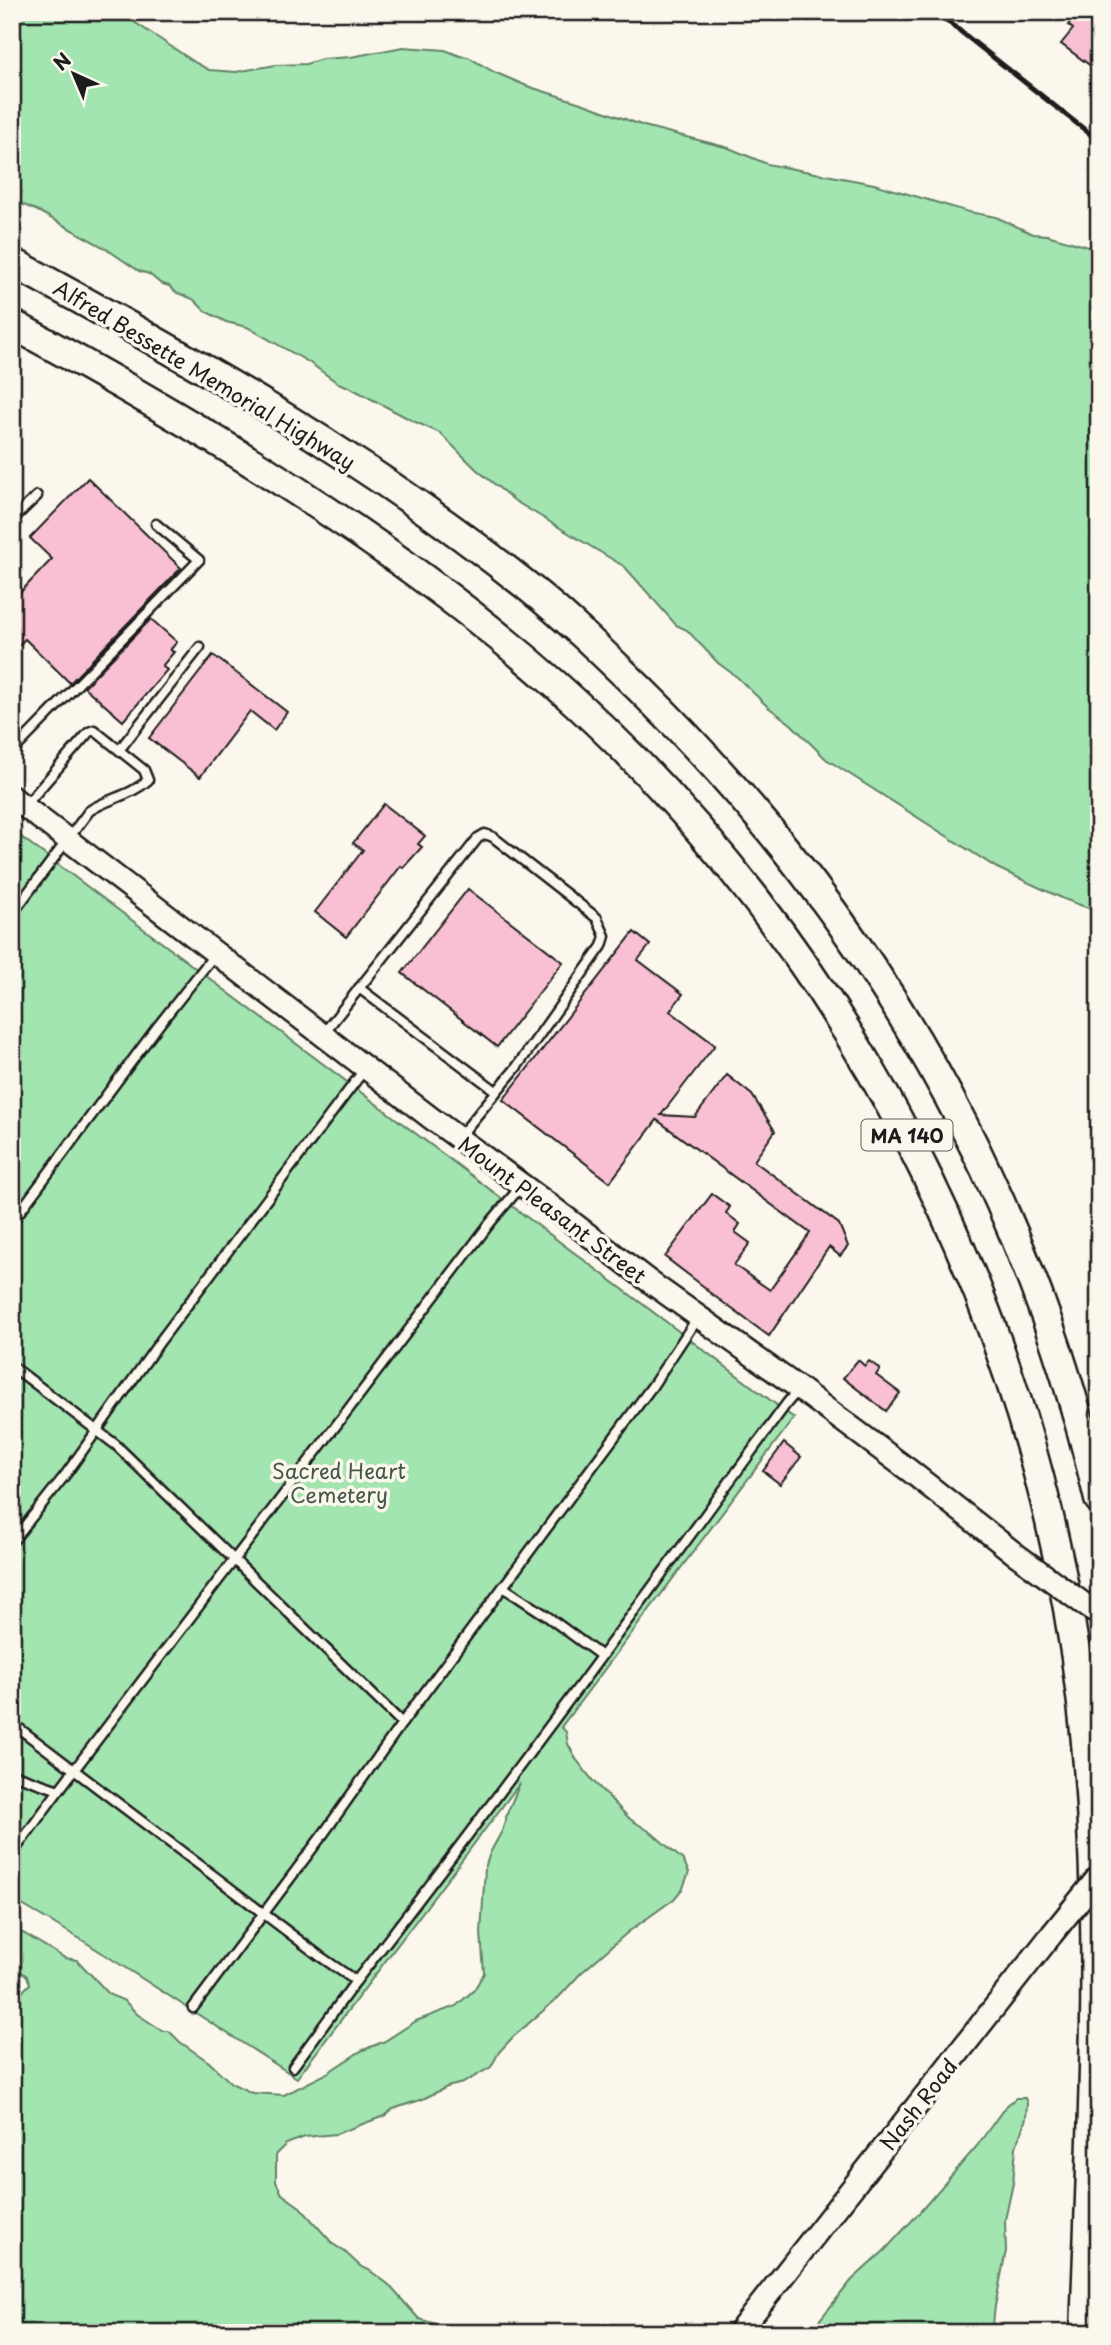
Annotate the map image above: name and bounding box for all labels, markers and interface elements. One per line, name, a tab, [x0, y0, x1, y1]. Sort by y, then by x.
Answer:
north arrow	[38, 38, 108, 108]
text: N	[46, 46, 77, 76]
street label: Alfred Bessette Memorial Highway	[48, 271, 362, 477]
road number: MA 140	[862, 1120, 953, 1150]
street label: Mount Pleasant Street	[452, 1127, 654, 1291]
park label: Sacred Heart Cemetery	[272, 1454, 406, 1510]
street label: Nash Road	[872, 2051, 964, 2157]

